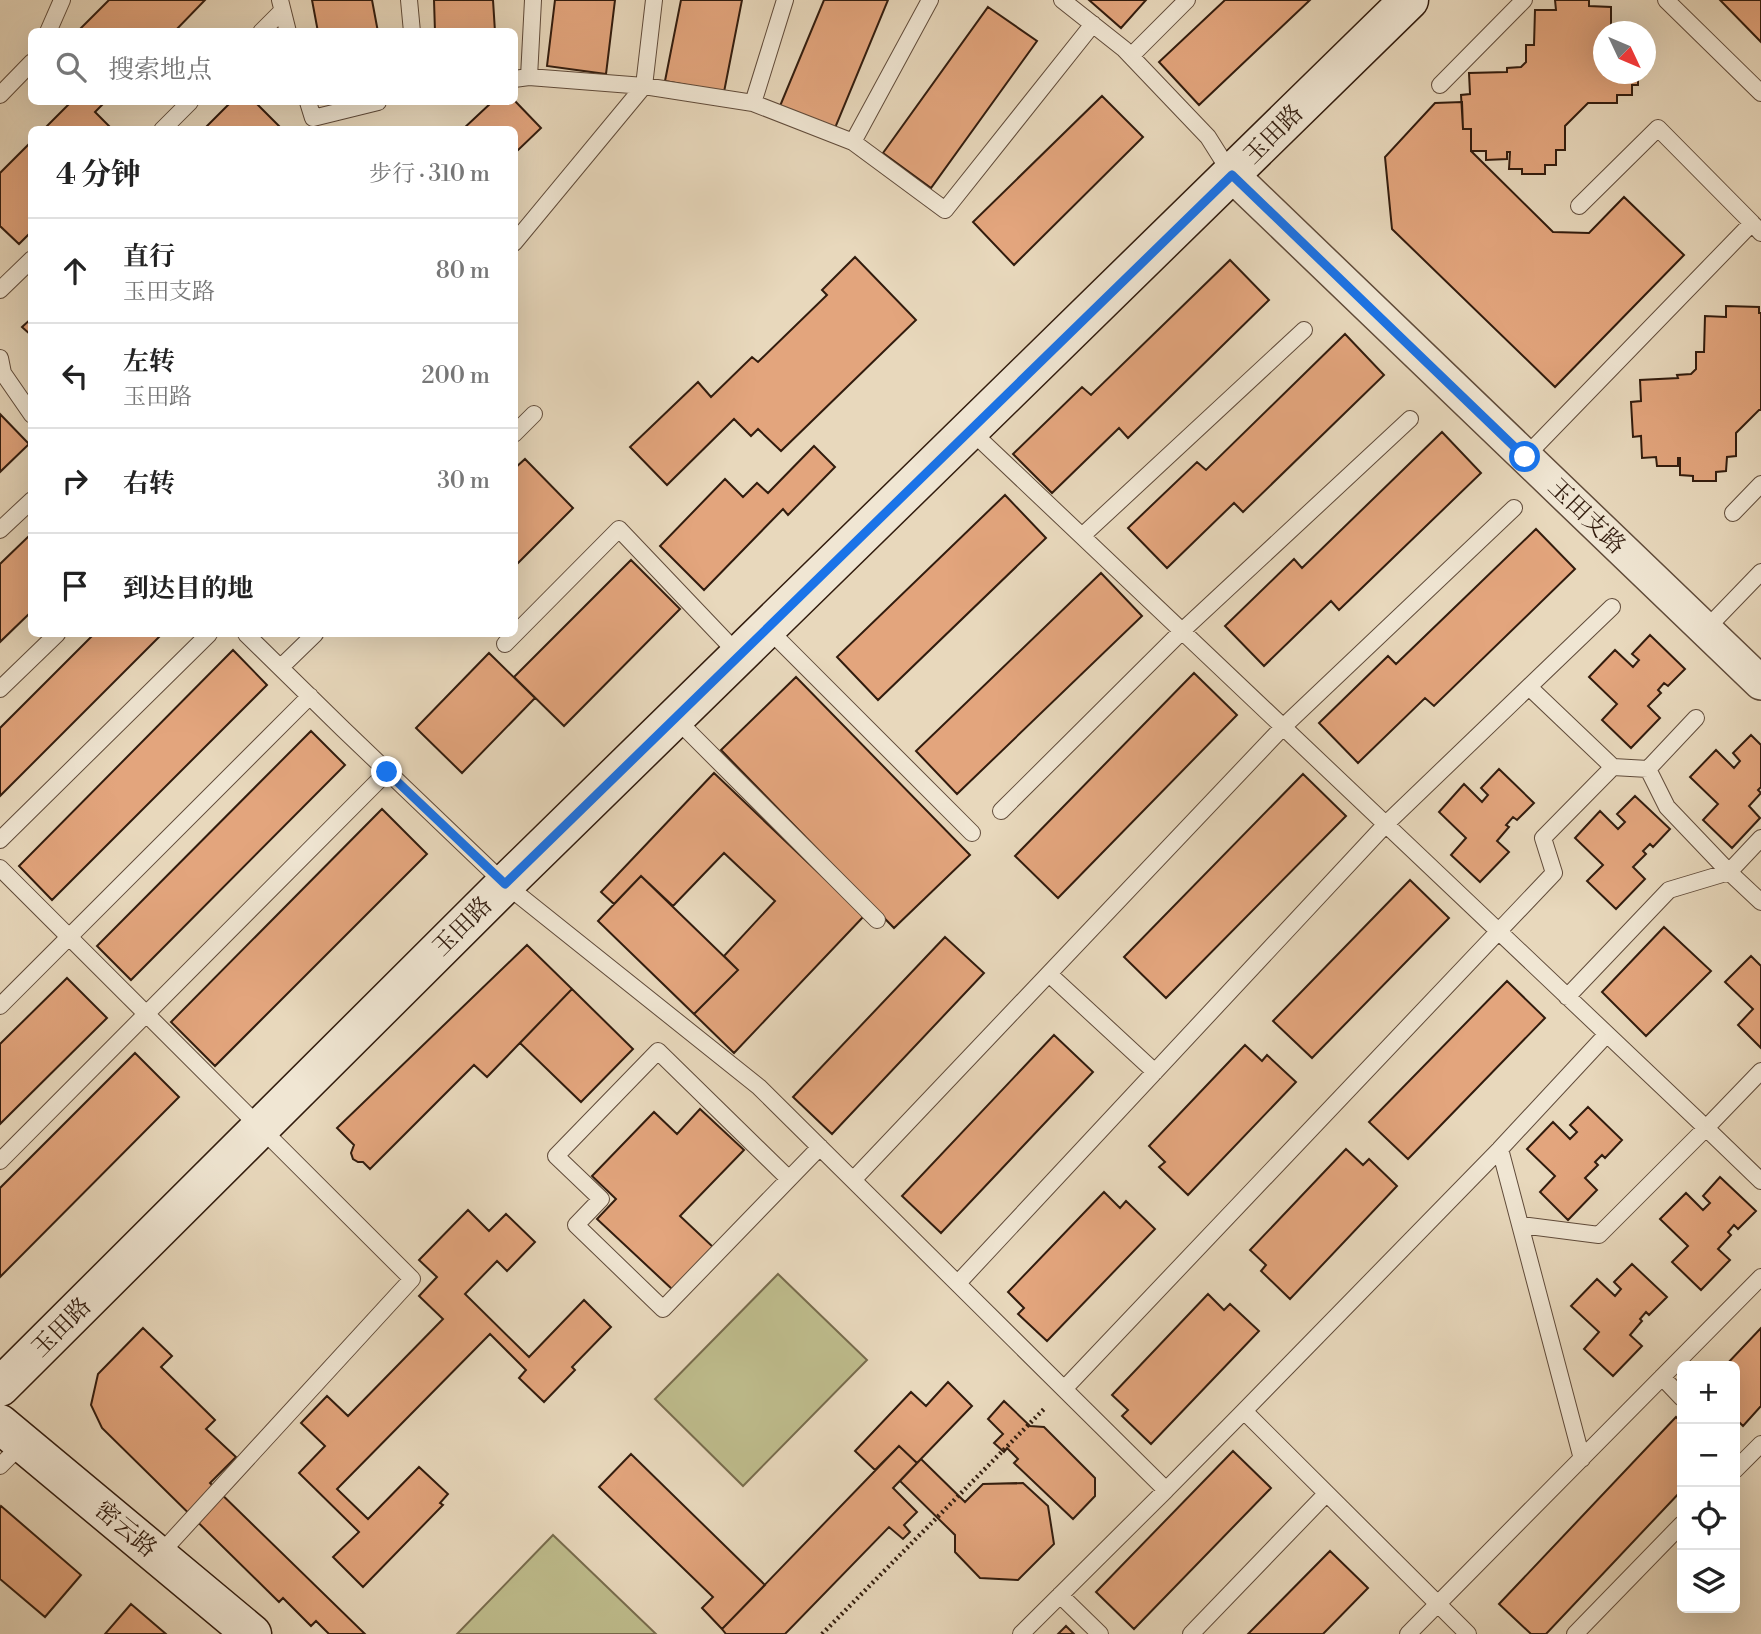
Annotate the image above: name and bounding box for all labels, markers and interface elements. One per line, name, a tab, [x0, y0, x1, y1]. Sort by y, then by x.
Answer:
north arrow	[1593, 21, 1656, 84]
search box	[28, 28, 518, 105]
icon: search	[52, 48, 90, 86]
text: 搜索地点	[108, 54, 212, 86]
street label: 玉田路	[1238, 99, 1310, 171]
text: 4 分钟	[56, 156, 141, 194]
text: 步行 · 310 m	[369, 160, 490, 188]
text: 直行	[123, 241, 175, 273]
icon: ahead	[56, 252, 94, 290]
text: 80 m	[436, 257, 490, 285]
text: 玉田支路	[123, 278, 215, 306]
text: 左转	[123, 346, 175, 378]
icon: left	[56, 357, 94, 395]
text: 200 m	[422, 362, 490, 390]
text: 玉田路	[123, 383, 192, 411]
route start	[1509, 441, 1540, 472]
icon: right	[56, 462, 94, 500]
text: 30 m	[437, 467, 490, 495]
text: 右转	[123, 468, 175, 500]
street label: 玉田支路	[1541, 473, 1631, 561]
icon: arrive	[56, 567, 94, 605]
text: 到达目的地	[123, 573, 253, 605]
route end	[371, 756, 402, 787]
street label: 玉田路	[427, 891, 499, 963]
street label: 玉田路	[26, 1292, 98, 1364]
map controls	[1677, 1361, 1740, 1613]
button: +	[1677, 1361, 1740, 1424]
button: −	[1677, 1424, 1740, 1487]
button: locate	[1677, 1487, 1740, 1550]
street label: 密云路	[88, 1495, 163, 1564]
button: layers	[1677, 1550, 1740, 1613]

